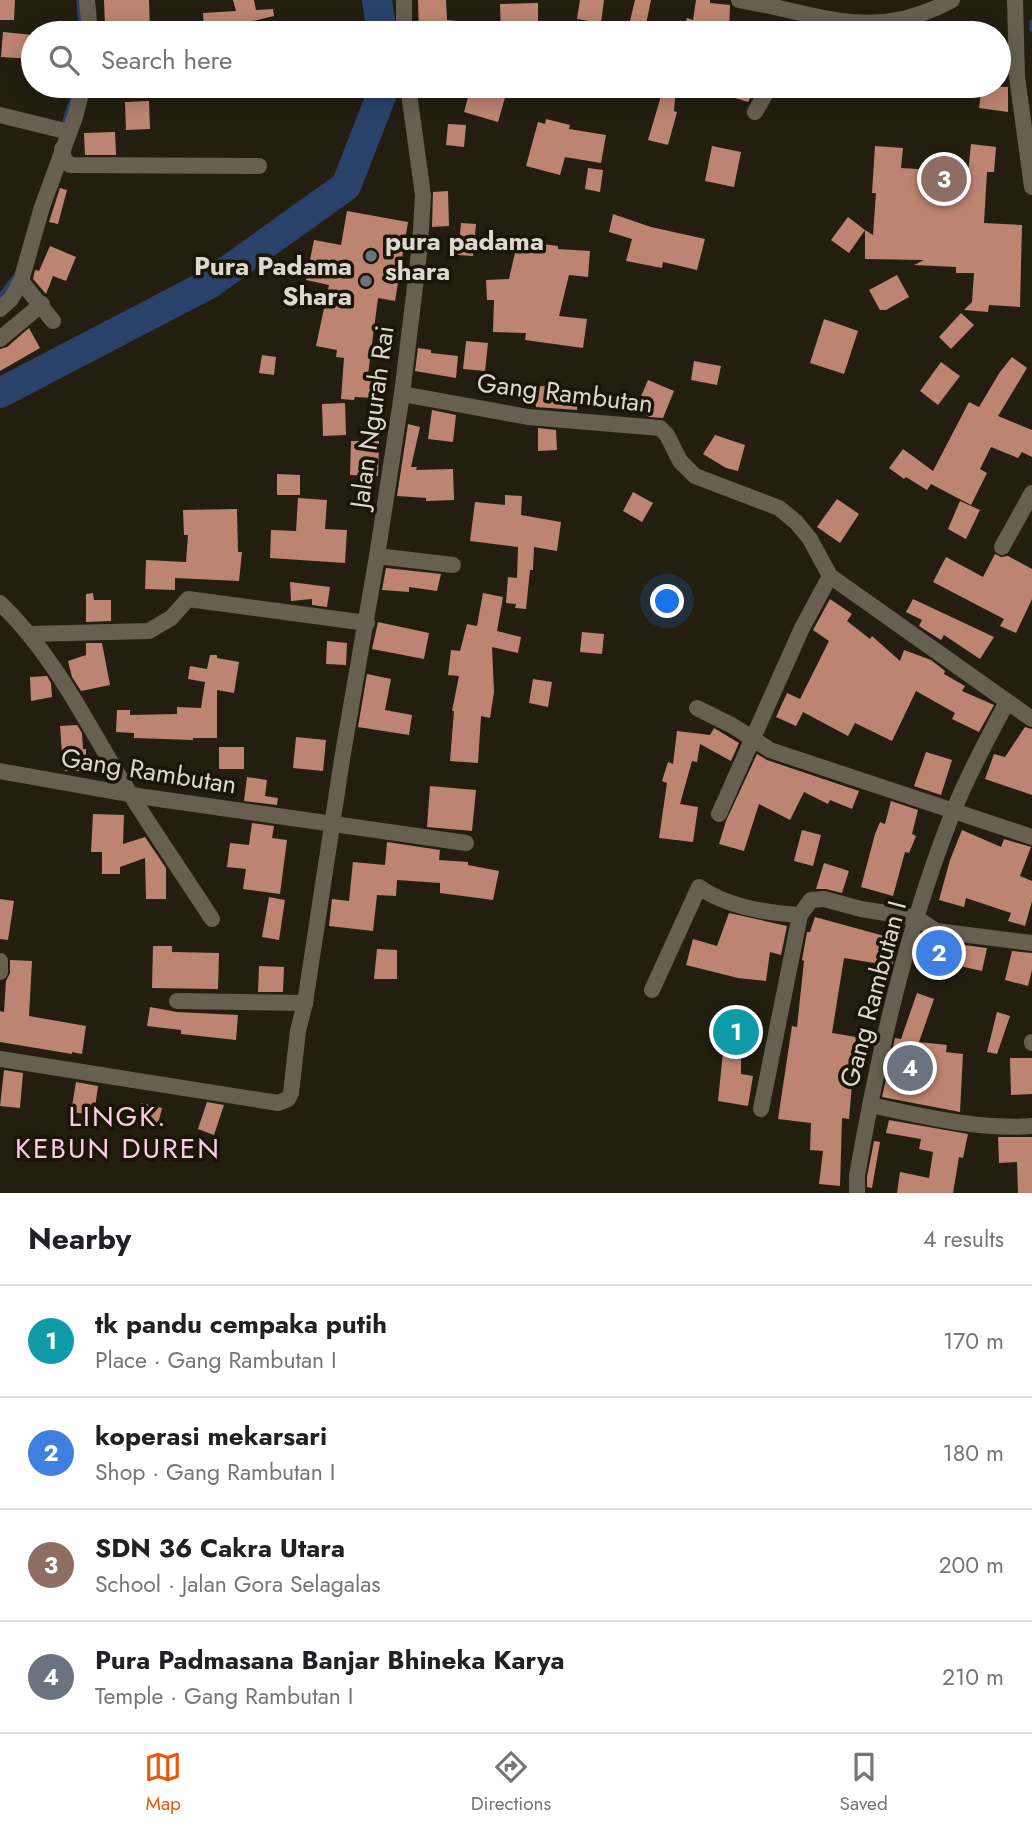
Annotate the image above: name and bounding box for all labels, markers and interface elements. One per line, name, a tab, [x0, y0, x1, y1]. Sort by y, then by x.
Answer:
search box	[21, 21, 1011, 98]
icon: search	[45, 41, 83, 79]
text: Search here	[101, 41, 233, 79]
pin: 3	[921, 153, 967, 205]
place label: pura padama shara	[385, 222, 544, 290]
place label: Pura Padama Shara	[194, 247, 352, 315]
marker: pura padama shara	[363, 248, 379, 264]
marker: Pura Padama Shara	[358, 273, 374, 289]
street label: Jalan Ngurah Rai	[340, 323, 404, 514]
street label: Gang Rambutan	[475, 363, 655, 423]
your location	[650, 584, 684, 618]
street label: Gang Rambutan	[59, 738, 239, 804]
street label: Gang Rambutan I	[830, 897, 916, 1091]
pin: 2	[916, 927, 962, 979]
pin: 1	[713, 1006, 759, 1058]
pin: 4	[887, 1042, 933, 1094]
district label: LINGK. KEBUN DUREN	[15, 1096, 221, 1169]
text: Nearby	[28, 1217, 131, 1260]
text: 4 results	[923, 1222, 1004, 1256]
text: tk pandu cempaka putih	[95, 1305, 387, 1343]
text: 1	[45, 1324, 57, 1358]
text: 170 m	[943, 1324, 1004, 1358]
text: Place · Gang Rambutan I	[95, 1343, 337, 1377]
text: koperasi mekarsari	[95, 1417, 327, 1455]
text: 2	[43, 1436, 59, 1470]
text: 180 m	[942, 1436, 1004, 1470]
text: Shop · Gang Rambutan I	[95, 1455, 335, 1489]
text: SDN 36 Cakra Utara	[95, 1529, 345, 1567]
text: 3	[44, 1548, 58, 1582]
text: 200 m	[938, 1548, 1004, 1582]
text: School · Jalan Gora Selagalas	[95, 1567, 381, 1601]
text: Pura Padmasana Banjar Bhineka Karya	[95, 1641, 564, 1679]
text: 4	[43, 1660, 59, 1694]
text: 210 m	[942, 1660, 1004, 1694]
text: Temple · Gang Rambutan I	[95, 1679, 353, 1713]
tab: Map	[144, 1748, 182, 1817]
tab: Directions	[471, 1748, 551, 1817]
tab: Saved	[840, 1748, 888, 1817]

